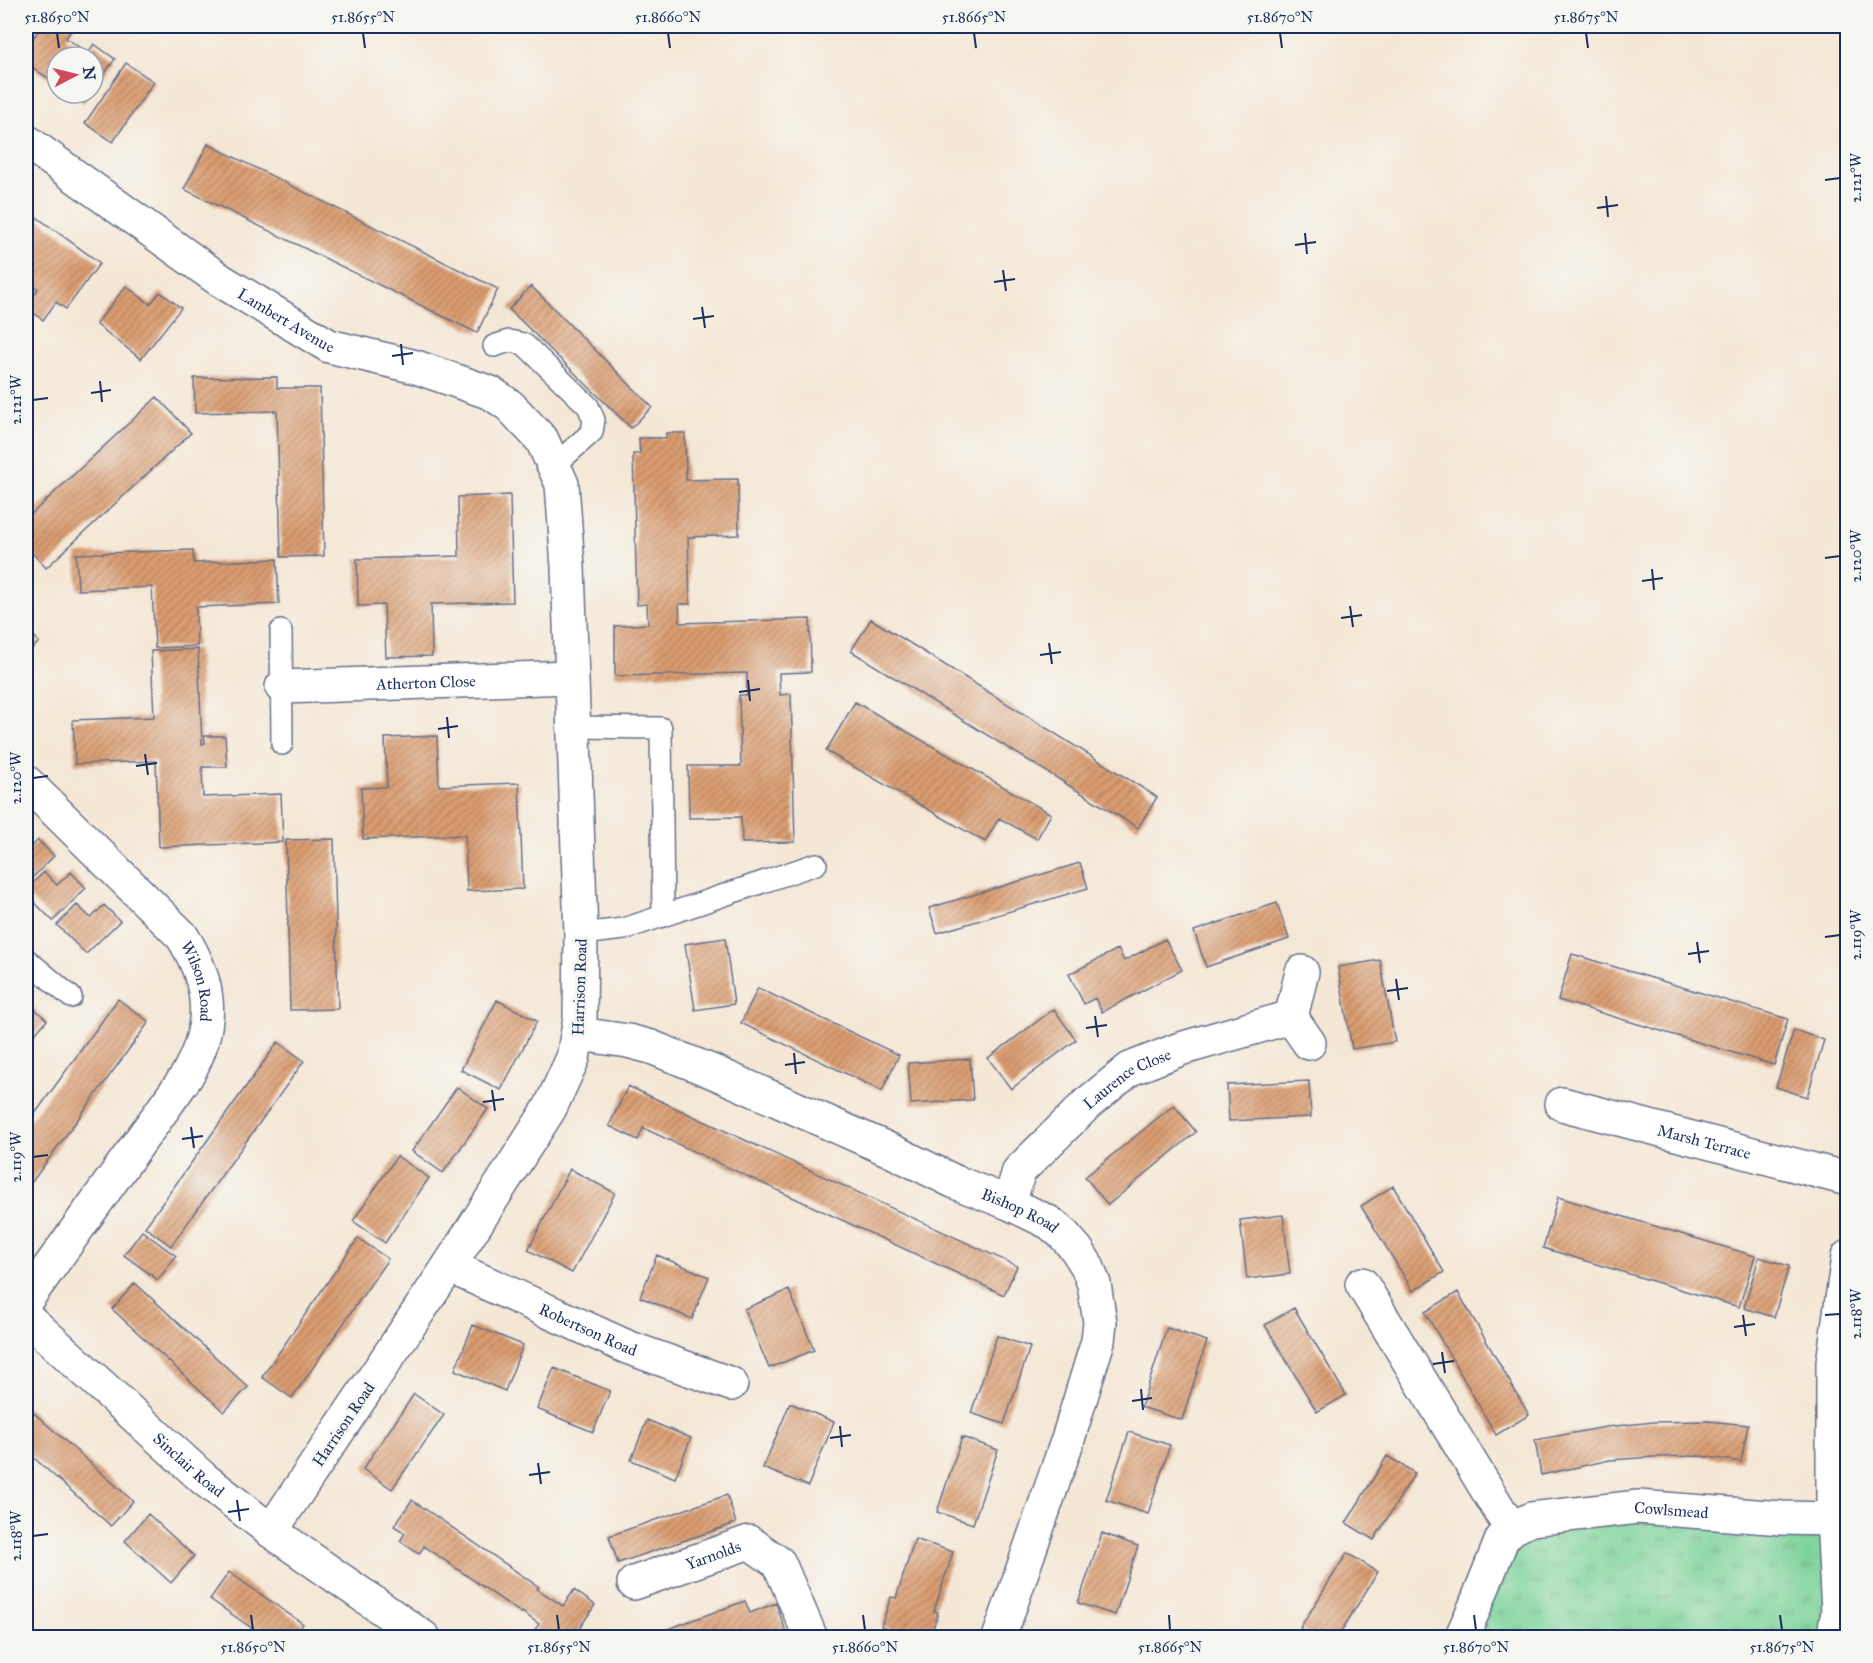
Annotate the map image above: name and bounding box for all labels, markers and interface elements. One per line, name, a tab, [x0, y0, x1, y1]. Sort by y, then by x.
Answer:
text: 51.8650°N	[24, 8, 90, 26]
text: 51.8655°N	[331, 8, 395, 26]
text: 51.8660°N	[635, 8, 701, 26]
text: 51.8665°N	[942, 8, 1007, 26]
text: 51.8670°N	[1247, 8, 1314, 26]
text: 51.8675°N	[1554, 8, 1619, 26]
north arrow	[45, 45, 105, 105]
text: N	[79, 65, 100, 82]
text: 2.121°W	[1847, 152, 1865, 203]
street label: Lambert Avenue	[234, 284, 336, 357]
text: 2.121°W	[7, 374, 25, 425]
text: 2.120°W	[1847, 529, 1865, 582]
street label: Atherton Close	[375, 671, 476, 694]
text: 2.120°W	[7, 751, 25, 804]
text: 2.119°W	[1847, 909, 1865, 960]
street label: Wilson Road	[177, 938, 216, 1023]
street label: Harrison Road	[568, 938, 591, 1036]
street label: Laurence Close	[1079, 1045, 1174, 1113]
street label: Marsh Terrace	[1655, 1120, 1753, 1163]
text: 2.119°W	[7, 1131, 25, 1182]
street label: Bishop Road	[979, 1184, 1063, 1237]
text: 2.118°W	[1847, 1288, 1865, 1339]
street label: Robertson Road	[536, 1299, 640, 1360]
street label: Harrison Road	[308, 1379, 378, 1470]
street label: Sinclair Road	[149, 1429, 228, 1501]
street label: Cowlsmead	[1633, 1498, 1709, 1522]
text: 2.118°W	[7, 1510, 25, 1561]
street label: Yarnolds	[683, 1537, 743, 1574]
text: 51.8650°N	[220, 1638, 286, 1656]
text: 51.8655°N	[527, 1638, 591, 1656]
text: 51.8660°N	[832, 1638, 898, 1656]
text: 51.8665°N	[1138, 1638, 1203, 1656]
text: 51.8670°N	[1443, 1638, 1510, 1656]
text: 51.8675°N	[1750, 1638, 1815, 1656]

